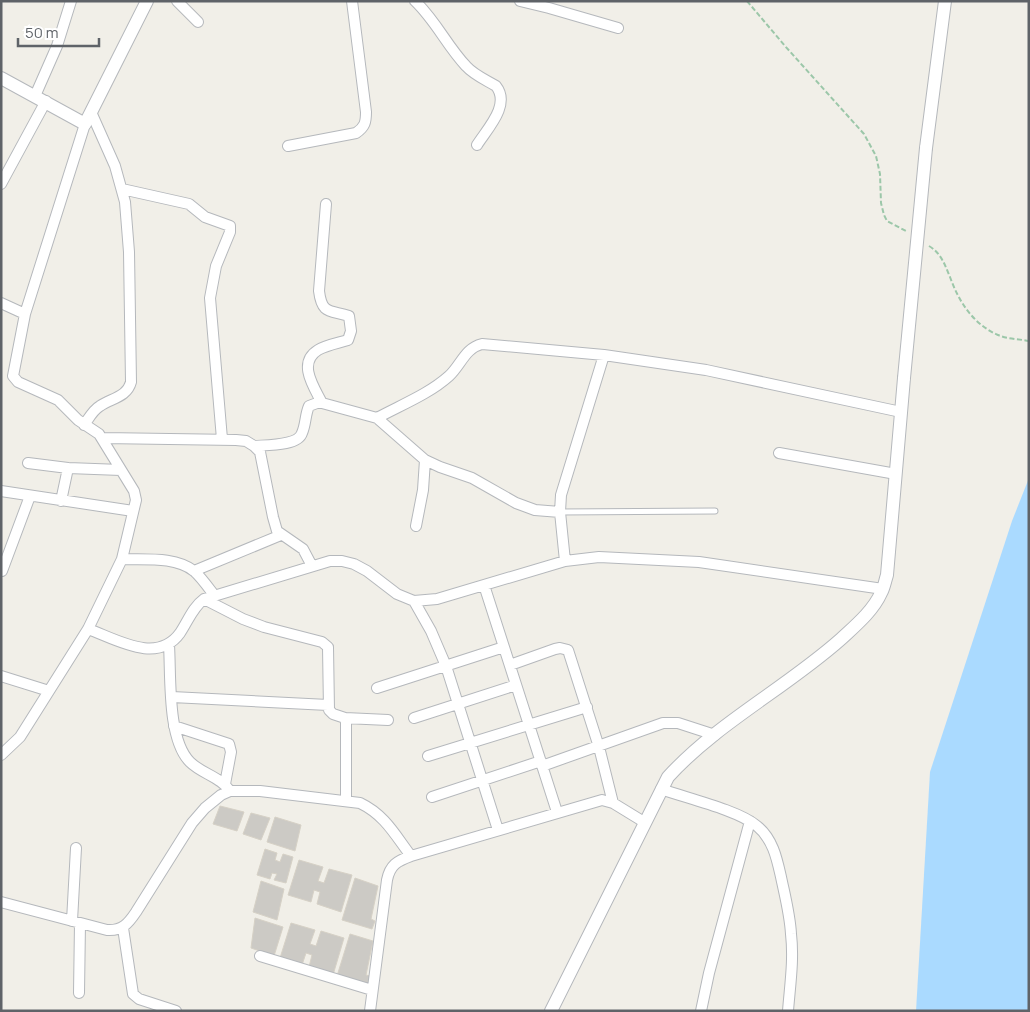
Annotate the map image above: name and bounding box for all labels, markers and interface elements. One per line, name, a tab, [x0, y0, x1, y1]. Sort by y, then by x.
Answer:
scale bar	[18, 15, 99, 47]
text: 50 m	[25, 22, 59, 43]

